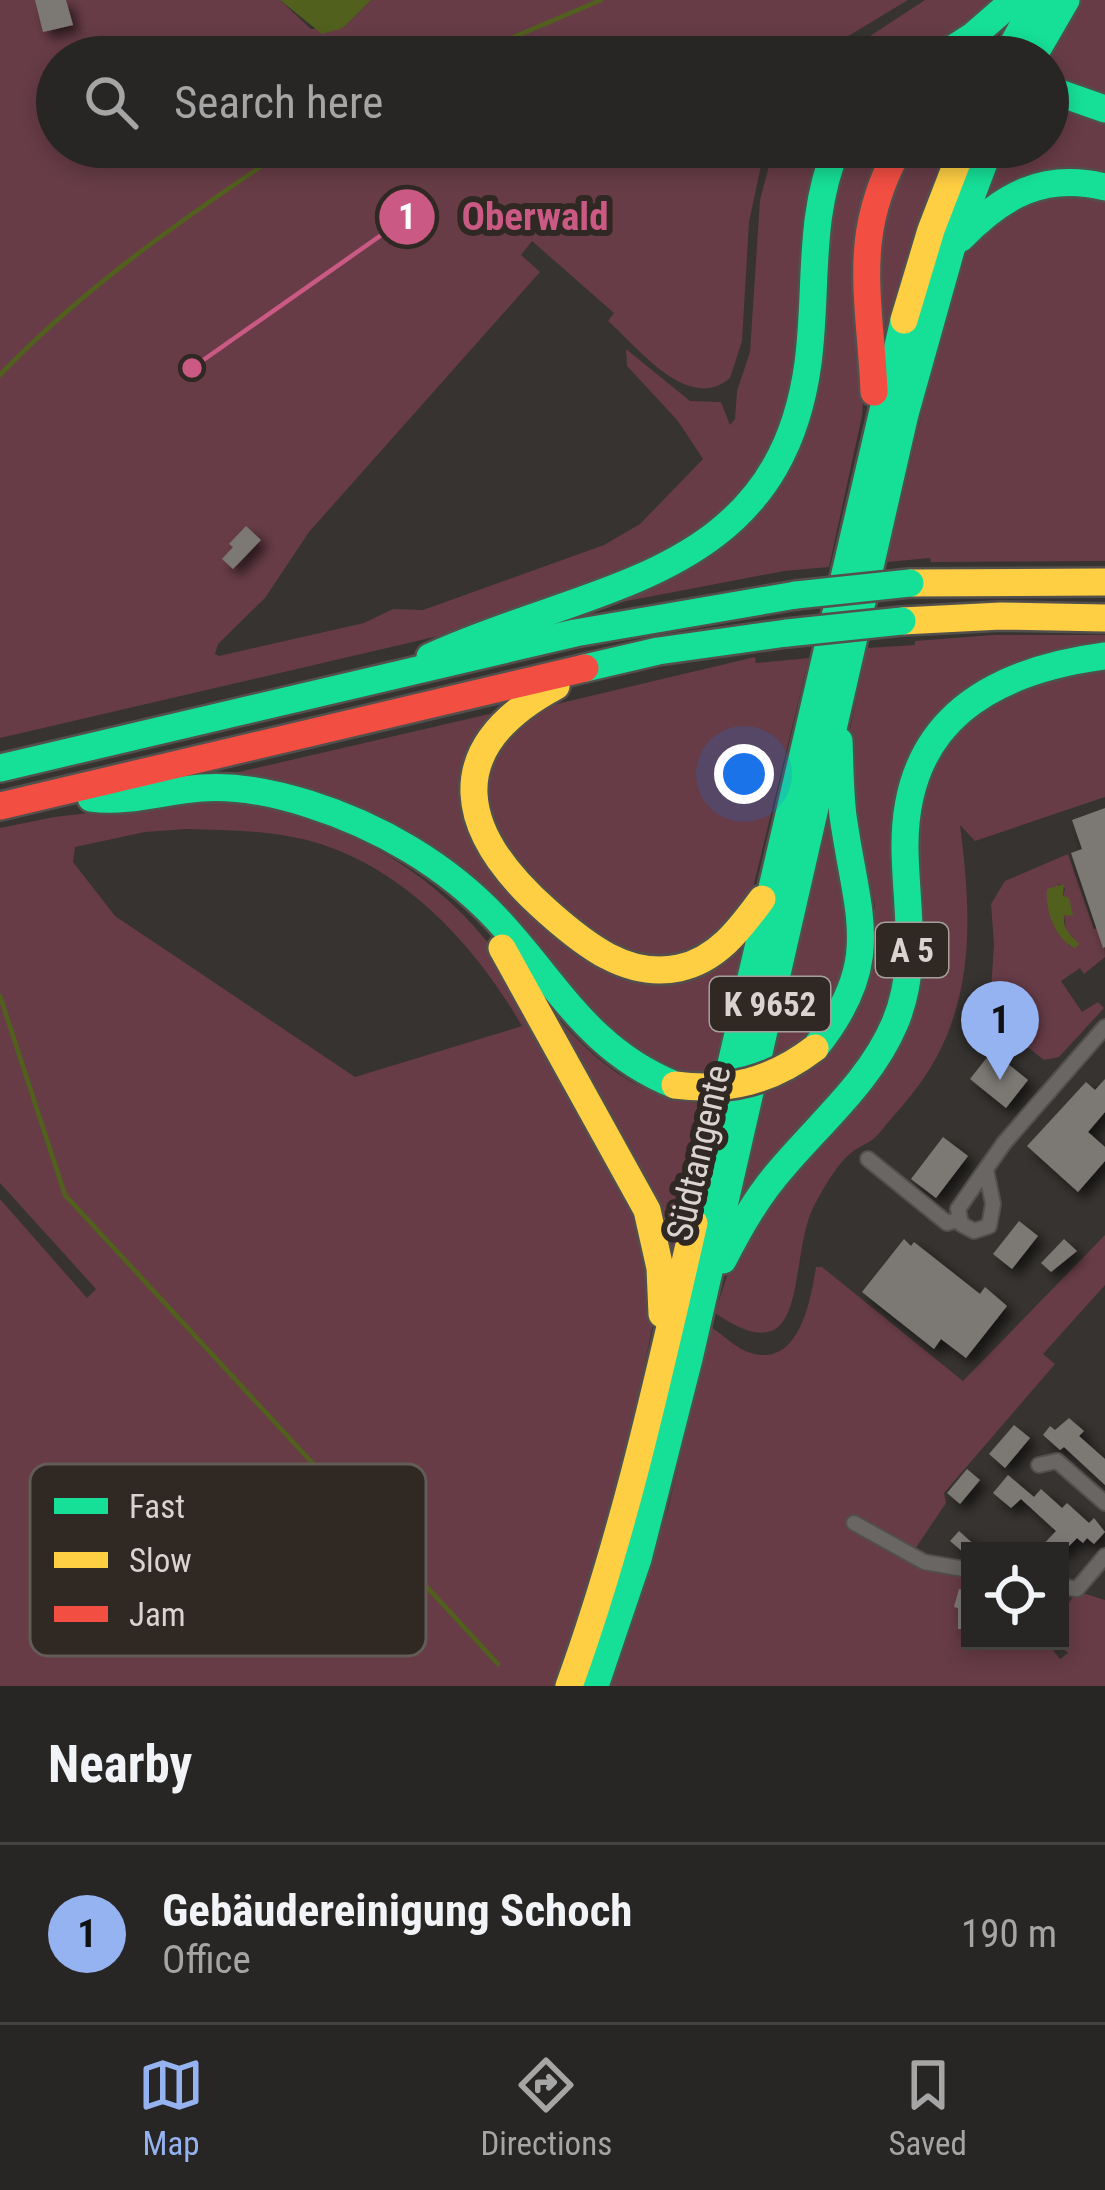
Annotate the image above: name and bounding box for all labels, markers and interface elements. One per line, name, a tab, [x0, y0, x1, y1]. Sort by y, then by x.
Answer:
search box	[36, 36, 1069, 168]
icon: search	[78, 69, 144, 135]
text: Search here	[174, 76, 383, 129]
callout: Oberwald	[377, 179, 632, 254]
text: Oberwald	[462, 194, 608, 240]
text: 1	[398, 196, 416, 238]
your location	[714, 744, 774, 804]
road number: A 5	[876, 923, 948, 977]
road number: K 9652	[710, 977, 830, 1031]
pin: 1	[961, 981, 1039, 1080]
street label: Südtangente	[658, 1061, 740, 1245]
legend	[30, 1464, 426, 1656]
text: Fast	[129, 1487, 185, 1526]
text: Slow	[129, 1541, 192, 1580]
map controls	[961, 1542, 1069, 1650]
button: locate	[961, 1542, 1069, 1650]
text: Jam	[129, 1595, 186, 1634]
text: Nearby	[48, 1735, 192, 1794]
text: Gebäudereinigung Schoch	[162, 1884, 632, 1937]
text: 1	[77, 1911, 97, 1957]
text: 190 m	[961, 1911, 1057, 1957]
text: Office	[162, 1937, 251, 1983]
tab: Map	[138, 2052, 204, 2163]
tab: Directions	[480, 2052, 612, 2163]
tab: Saved	[888, 2052, 967, 2163]

